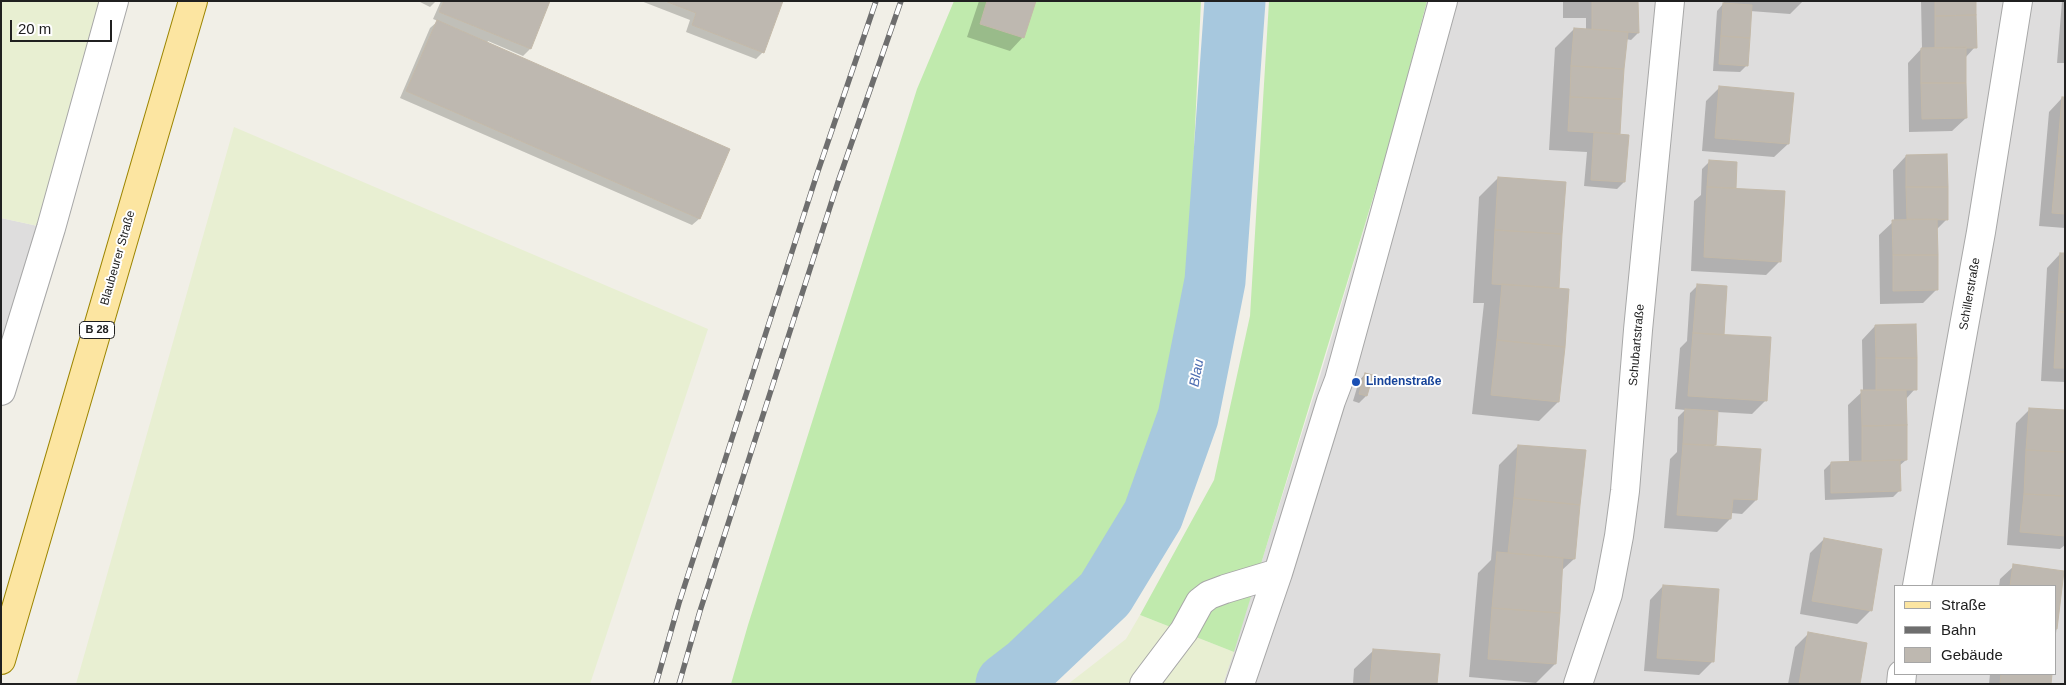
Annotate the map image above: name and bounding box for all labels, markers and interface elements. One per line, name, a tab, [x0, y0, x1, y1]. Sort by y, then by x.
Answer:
scale bar	[12, 10, 115, 42]
text: 20 m	[18, 20, 51, 37]
street label: Blaubeurer Straße	[98, 209, 138, 307]
street label: Schillerstraße	[1957, 257, 1983, 331]
street label: Schubartstraße	[1626, 304, 1648, 386]
road number: B 28	[80, 322, 114, 338]
water label: Blau	[1186, 358, 1208, 388]
place label: Lindenstraße	[1366, 375, 1441, 389]
marker: Lindenstraße	[1350, 376, 1362, 388]
legend	[1894, 585, 2056, 675]
text: Straße	[1941, 596, 1986, 613]
text: Bahn	[1941, 621, 1976, 638]
text: Gebäude	[1941, 646, 2003, 663]

